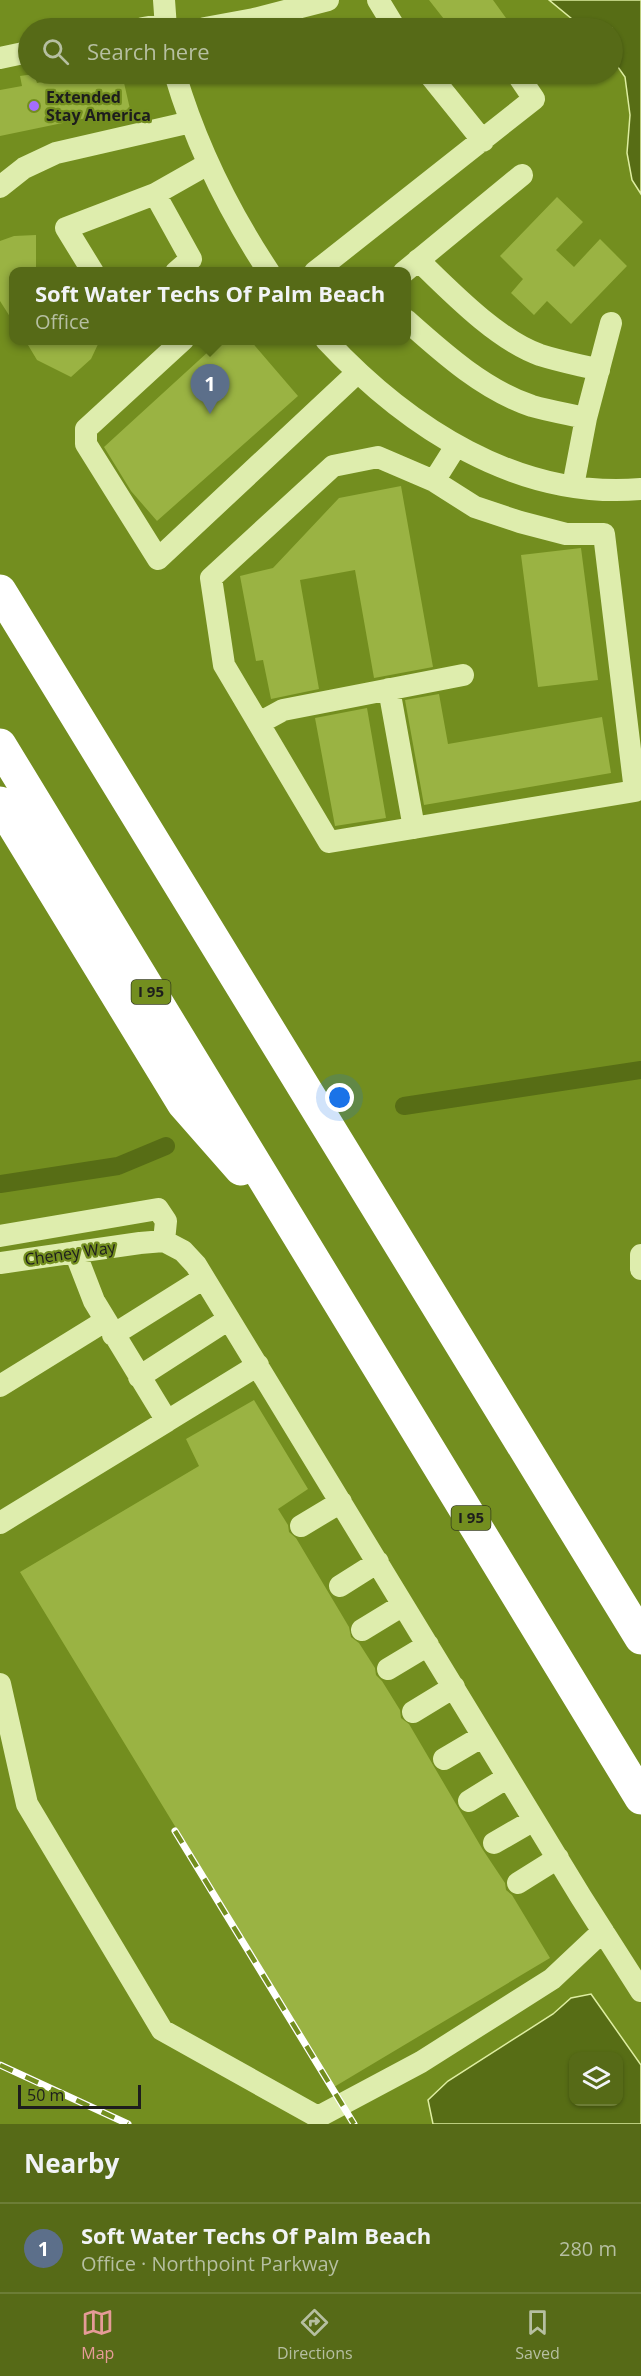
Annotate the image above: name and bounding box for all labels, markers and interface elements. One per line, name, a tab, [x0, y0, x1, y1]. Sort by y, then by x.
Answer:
search box	[18, 18, 623, 84]
icon: search	[39, 35, 72, 68]
text: Search here	[87, 36, 210, 66]
place label: Extended Stay America	[46, 86, 151, 126]
marker: Extended Stay America	[27, 99, 41, 113]
popup	[9, 267, 411, 345]
text: Soft Water Techs Of Palm Beach	[35, 278, 385, 308]
text: Office	[35, 308, 90, 335]
pin: 1	[190, 364, 230, 414]
road number: I 95	[132, 980, 170, 1004]
your location	[325, 1083, 354, 1112]
street label: Cheney Way	[23, 1236, 118, 1270]
road number: I 95	[452, 1506, 490, 1530]
map controls	[569, 2052, 623, 2106]
button: layers	[569, 2052, 623, 2106]
scale bar	[18, 2082, 141, 2110]
text: 50 m	[27, 2084, 64, 2106]
text: Nearby	[24, 2145, 119, 2181]
text: Soft Water Techs Of Palm Beach	[81, 2220, 431, 2250]
text: 1	[38, 2235, 49, 2262]
text: 280 m	[559, 2235, 617, 2262]
text: Office · Northpoint Parkway	[81, 2250, 339, 2277]
tab: Map	[81, 2306, 114, 2364]
tab: Directions	[277, 2306, 353, 2364]
tab: Saved	[515, 2306, 560, 2364]

